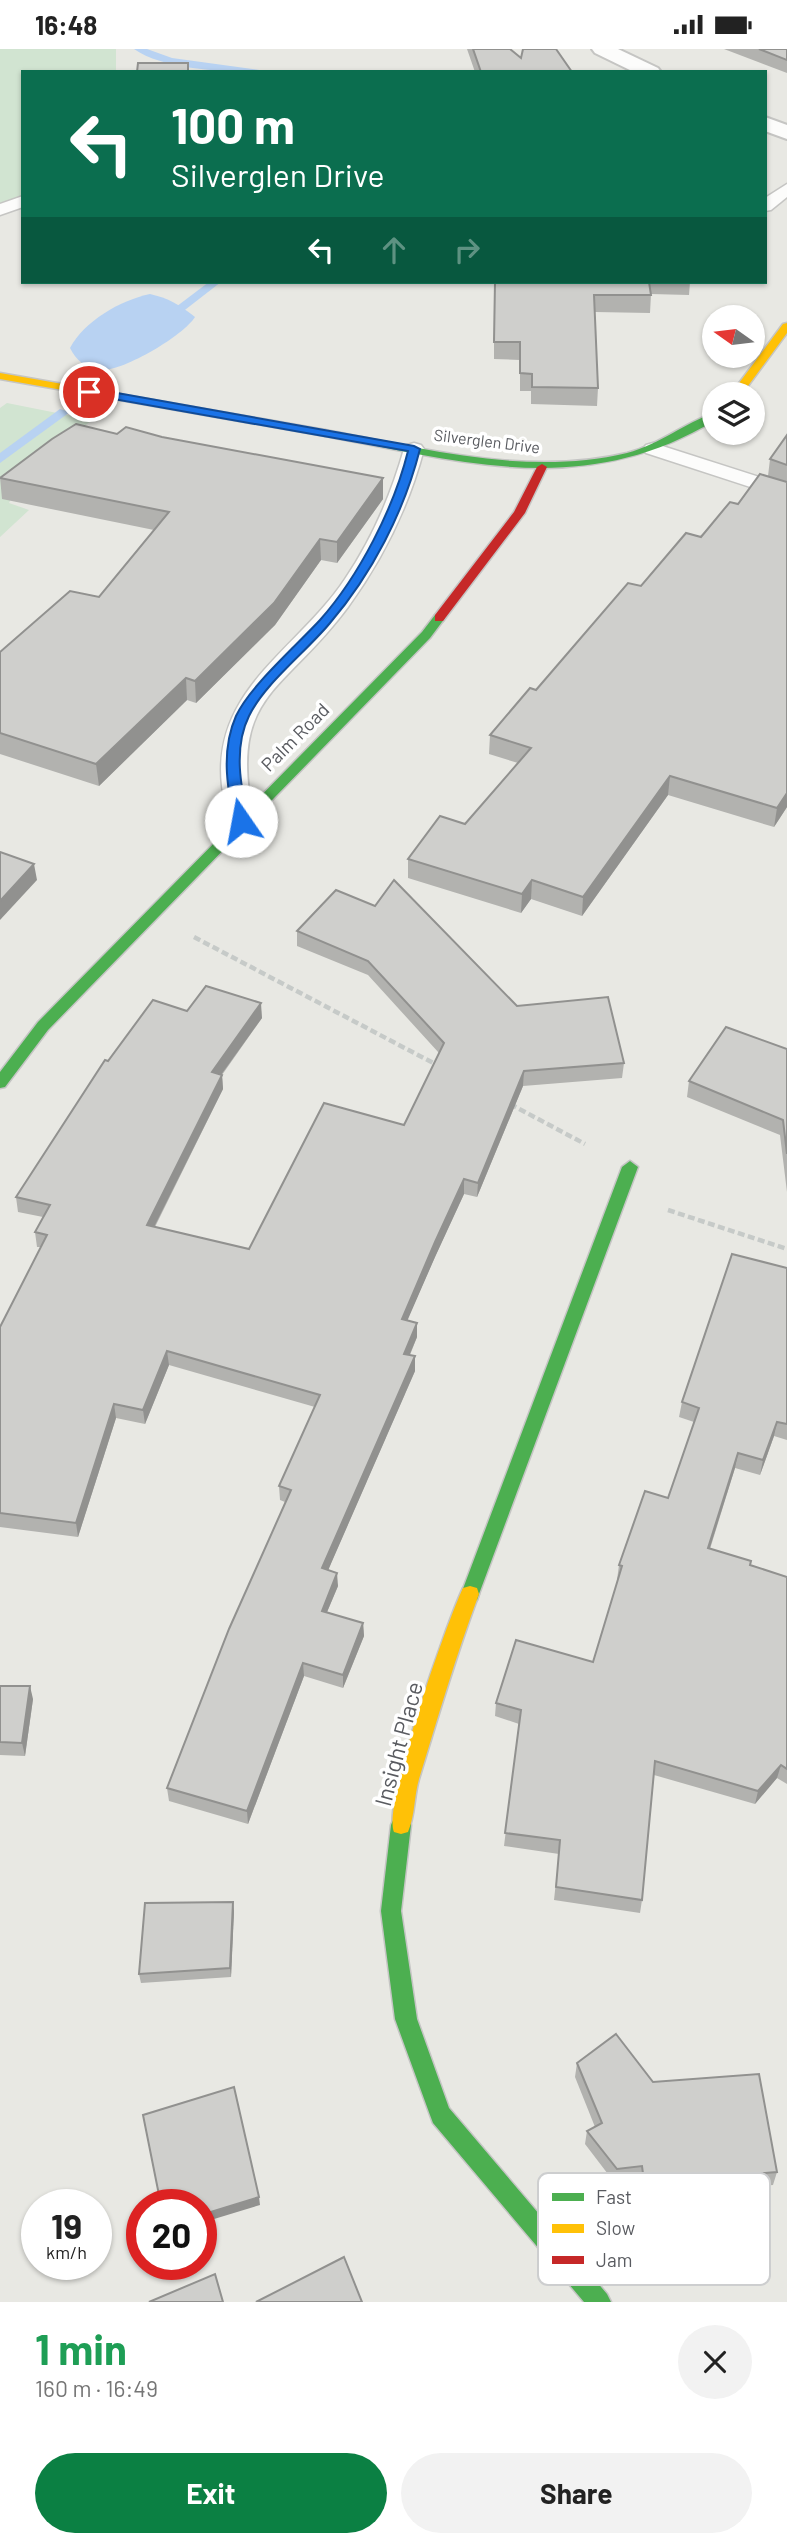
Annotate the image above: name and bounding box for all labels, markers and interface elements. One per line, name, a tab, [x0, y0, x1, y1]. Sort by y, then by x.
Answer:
text: 16:48	[35, 9, 97, 40]
text: 100 m	[171, 95, 295, 154]
icon: left	[56, 98, 147, 189]
text: Silverglen Drive	[171, 155, 385, 193]
icon: left	[302, 231, 340, 269]
icon: ahead	[375, 231, 413, 269]
icon: right	[448, 231, 486, 269]
north arrow	[702, 305, 765, 367]
map controls	[702, 305, 765, 445]
pin	[59, 362, 119, 422]
icon: arrive	[70, 373, 108, 411]
button: layers	[702, 382, 765, 445]
street label: Silverglen Drive	[433, 425, 541, 456]
street label: Palm Road	[256, 698, 333, 775]
position arrow	[204, 784, 278, 858]
street label: Insight Place	[368, 1678, 428, 1809]
legend	[538, 2173, 770, 2285]
text: Fast	[596, 2185, 632, 2208]
speed limit sign: 20	[126, 2189, 217, 2280]
text: 19	[51, 2204, 82, 2246]
text: Slow	[596, 2216, 635, 2239]
text: km/h	[46, 2241, 87, 2263]
text: Jam	[596, 2248, 632, 2271]
text: 1 min	[35, 2323, 127, 2373]
button: close	[678, 2325, 752, 2399]
text: 160 m · 16:49	[35, 2374, 158, 2402]
button: Exit	[35, 2453, 387, 2533]
button: Share	[401, 2453, 752, 2533]

